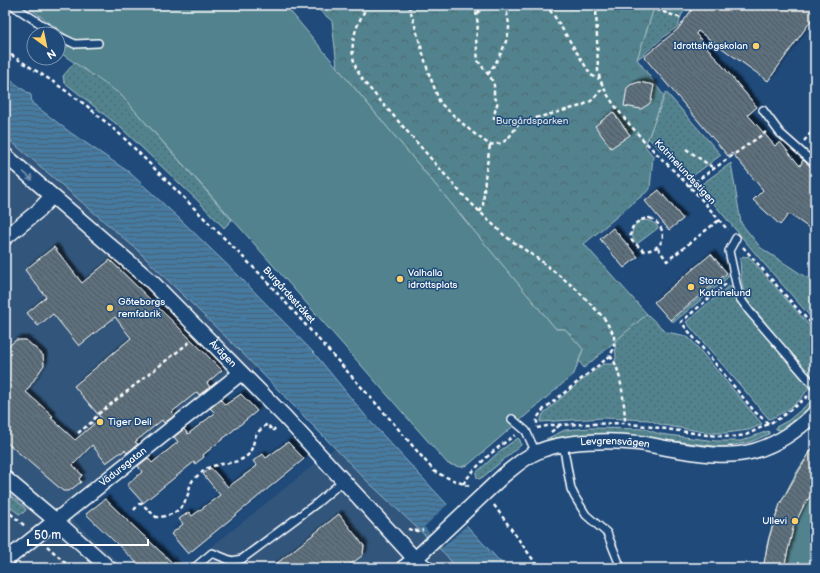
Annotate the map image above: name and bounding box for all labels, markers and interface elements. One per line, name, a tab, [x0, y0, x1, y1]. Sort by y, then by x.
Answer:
north arrow	[26, 26, 66, 66]
place label: Idrottshögskolan	[673, 40, 748, 52]
marker: Idrottshögskolan	[751, 41, 761, 51]
text: N	[44, 46, 58, 62]
park label: Burgårdsparken	[496, 115, 569, 127]
street label: Katrinelundsstigen	[652, 137, 718, 207]
one-way arrow	[23, 171, 34, 180]
street label: Burgårdsstråket	[260, 264, 318, 326]
place label: Valhalla idrottsplats	[408, 267, 458, 291]
marker: Valhalla idrottsplats	[395, 274, 405, 284]
place label: Stora Katrinelund	[699, 275, 751, 299]
marker: Stora Katrinelund	[686, 282, 696, 292]
place label: Göteborgs remfabrik	[118, 296, 165, 320]
marker: Göteborgs remfabrik	[105, 303, 115, 313]
street label: Åvägen	[207, 338, 239, 370]
place label: Tiger Deli	[108, 416, 152, 428]
marker: Tiger Deli	[95, 417, 105, 427]
street label: Levgrensvägen	[580, 435, 651, 451]
street label: Vädursgatan	[97, 444, 149, 489]
place label: Ullevi	[762, 515, 787, 527]
marker: Ullevi	[790, 516, 800, 526]
scale bar	[28, 521, 148, 547]
text: 50 m	[34, 528, 61, 543]

